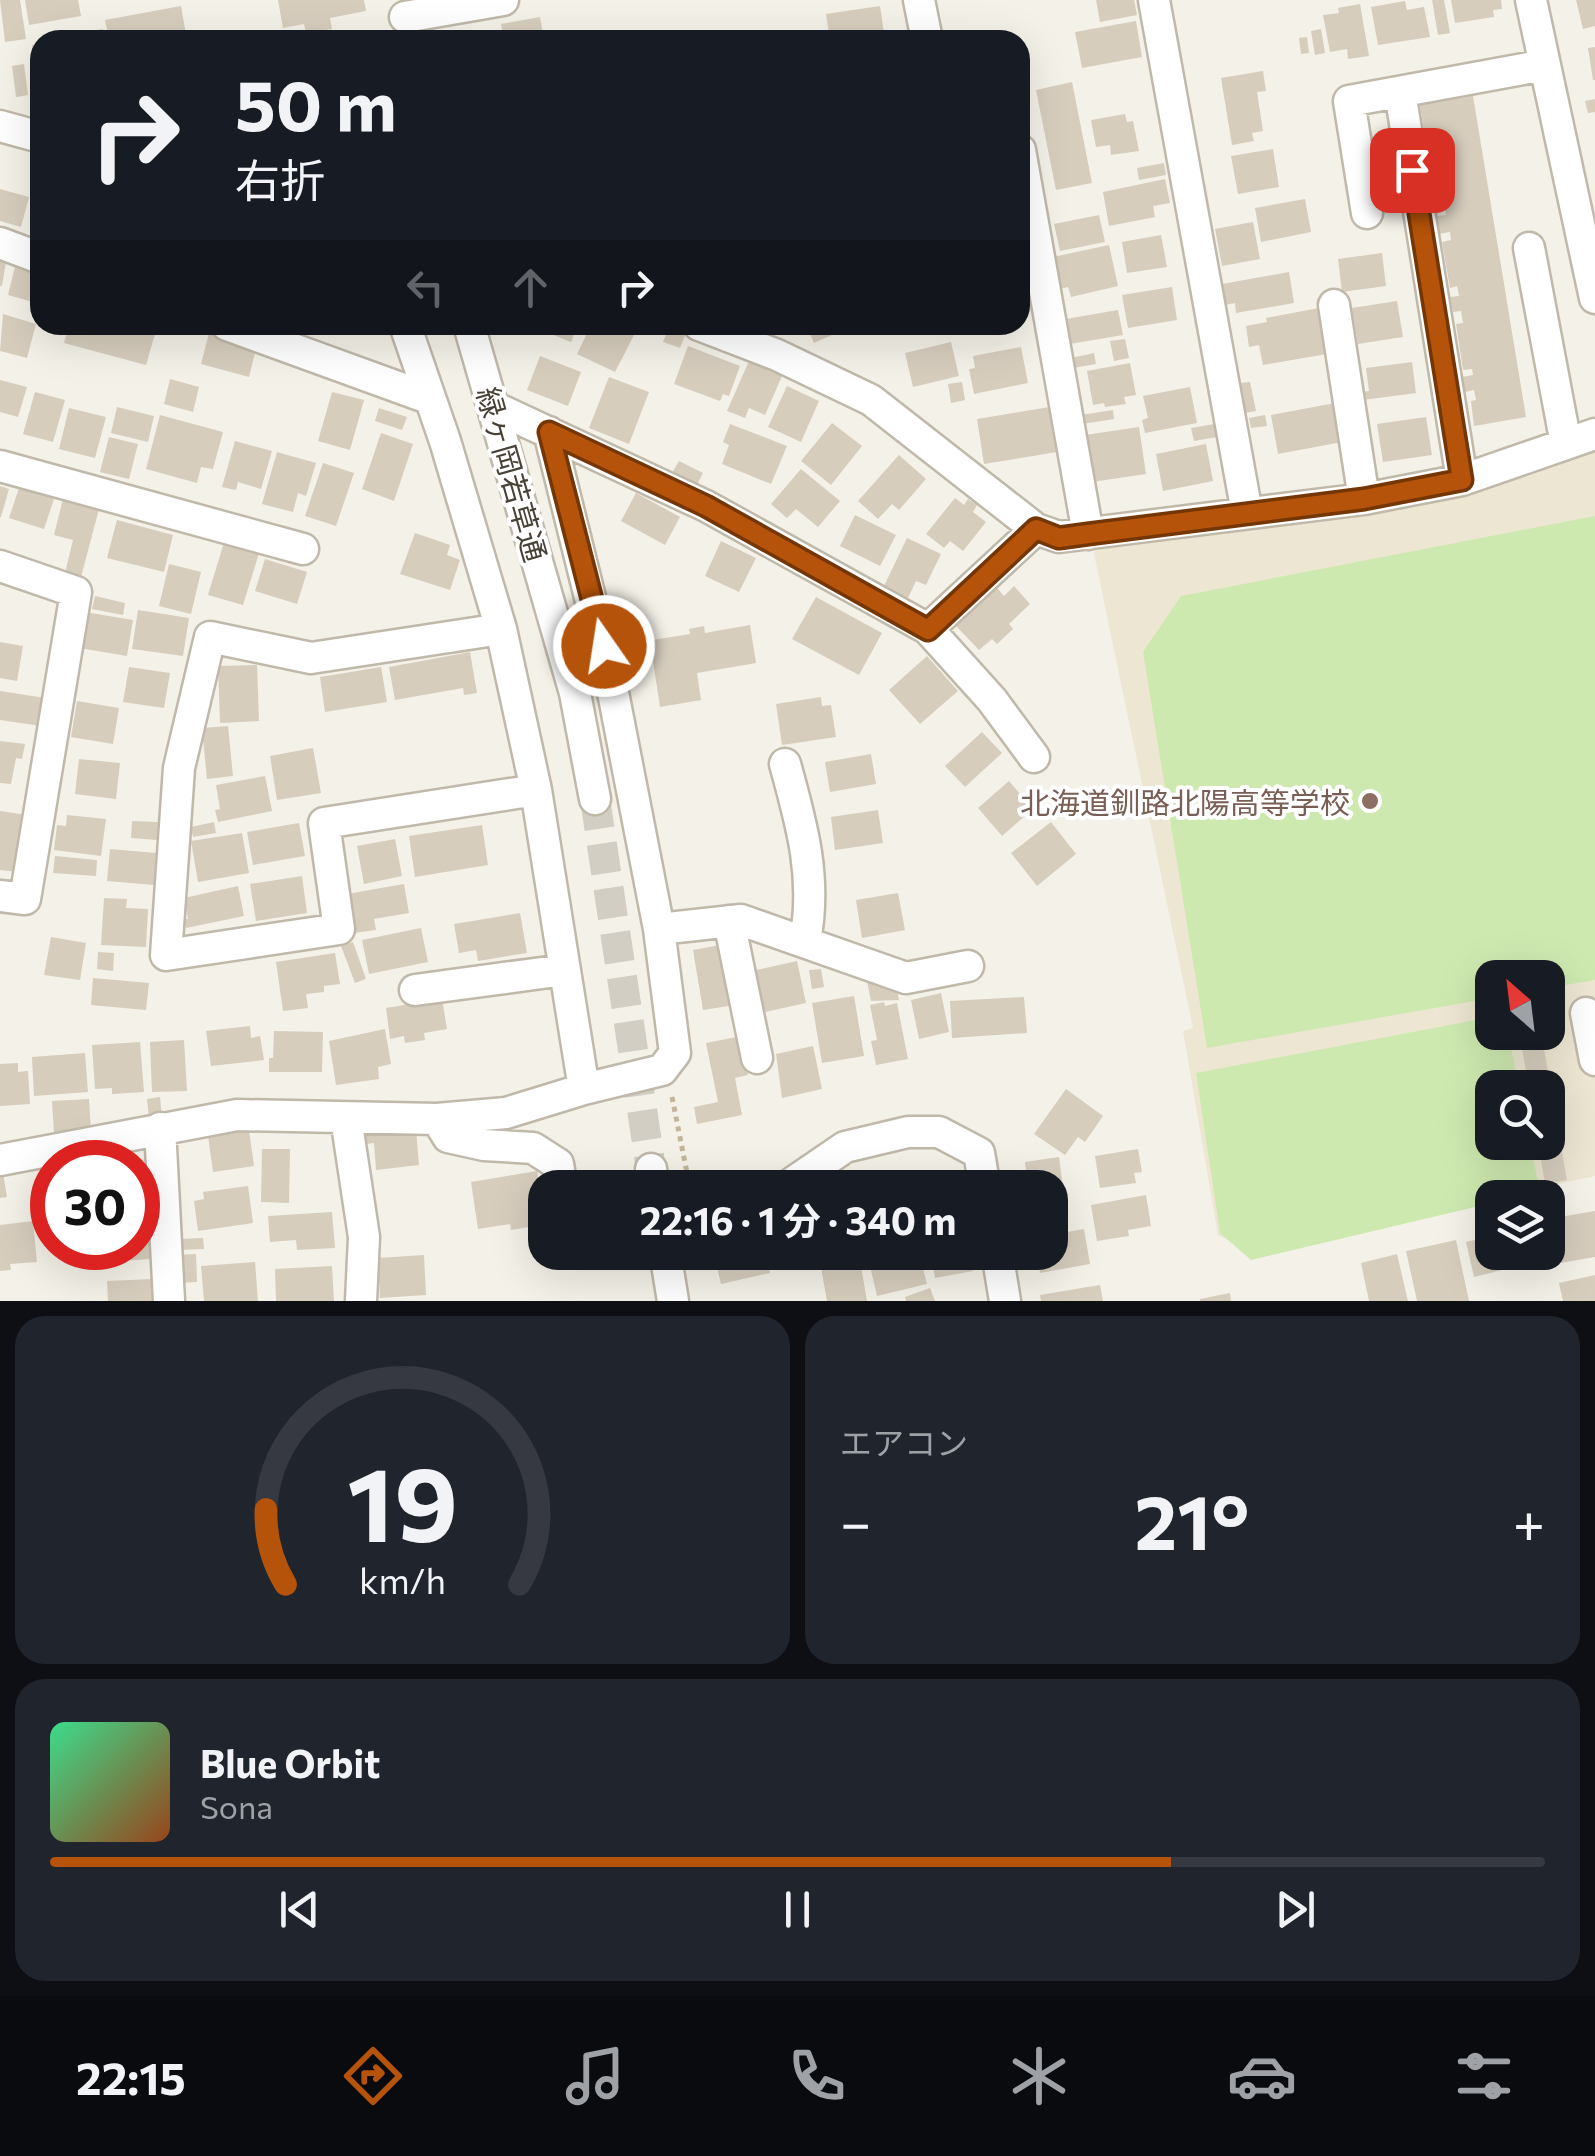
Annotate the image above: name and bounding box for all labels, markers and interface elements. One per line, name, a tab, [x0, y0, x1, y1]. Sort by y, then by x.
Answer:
text: 50 m	[235, 60, 397, 145]
icon: right	[70, 70, 200, 200]
pin	[1370, 128, 1455, 213]
icon: arrive	[1385, 143, 1440, 198]
text: 右折	[235, 151, 325, 206]
icon: left	[398, 260, 453, 315]
icon: ahead	[503, 260, 558, 315]
icon: right	[608, 260, 663, 315]
street label: 緑ヶ岡若草通	[470, 382, 556, 566]
position arrow	[552, 594, 656, 698]
place label: 北海道釧路北陽高等学校	[1020, 783, 1350, 820]
marker: 北海道釧路北陽高等学校	[1359, 790, 1381, 812]
north arrow	[1475, 960, 1565, 1050]
map controls	[1475, 960, 1565, 1270]
button: search	[1475, 1070, 1565, 1160]
speed limit sign: 30	[30, 1140, 160, 1270]
button: layers	[1475, 1180, 1565, 1270]
text: 22:16 · 1 分 · 340 m	[640, 1196, 956, 1243]
text: エアコン	[840, 1422, 968, 1462]
text: 19	[347, 1436, 458, 1563]
text: 21°	[1135, 1474, 1249, 1565]
text: −	[840, 1487, 871, 1554]
text: +	[1513, 1487, 1545, 1554]
text: km/h	[359, 1558, 446, 1601]
text: Blue Orbit	[200, 1739, 380, 1786]
text: Sona	[200, 1786, 273, 1826]
icon: previous	[272, 1882, 327, 1937]
icon: pause	[770, 1882, 825, 1937]
icon: next	[1268, 1882, 1323, 1937]
icon: directions	[338, 2041, 408, 2111]
icon: music	[560, 2041, 630, 2111]
icon: phone	[782, 2041, 852, 2111]
icon: climate	[1004, 2041, 1074, 2111]
icon: car	[1227, 2041, 1297, 2111]
icon: filters	[1449, 2041, 1519, 2111]
text: 22:15	[76, 2049, 186, 2104]

